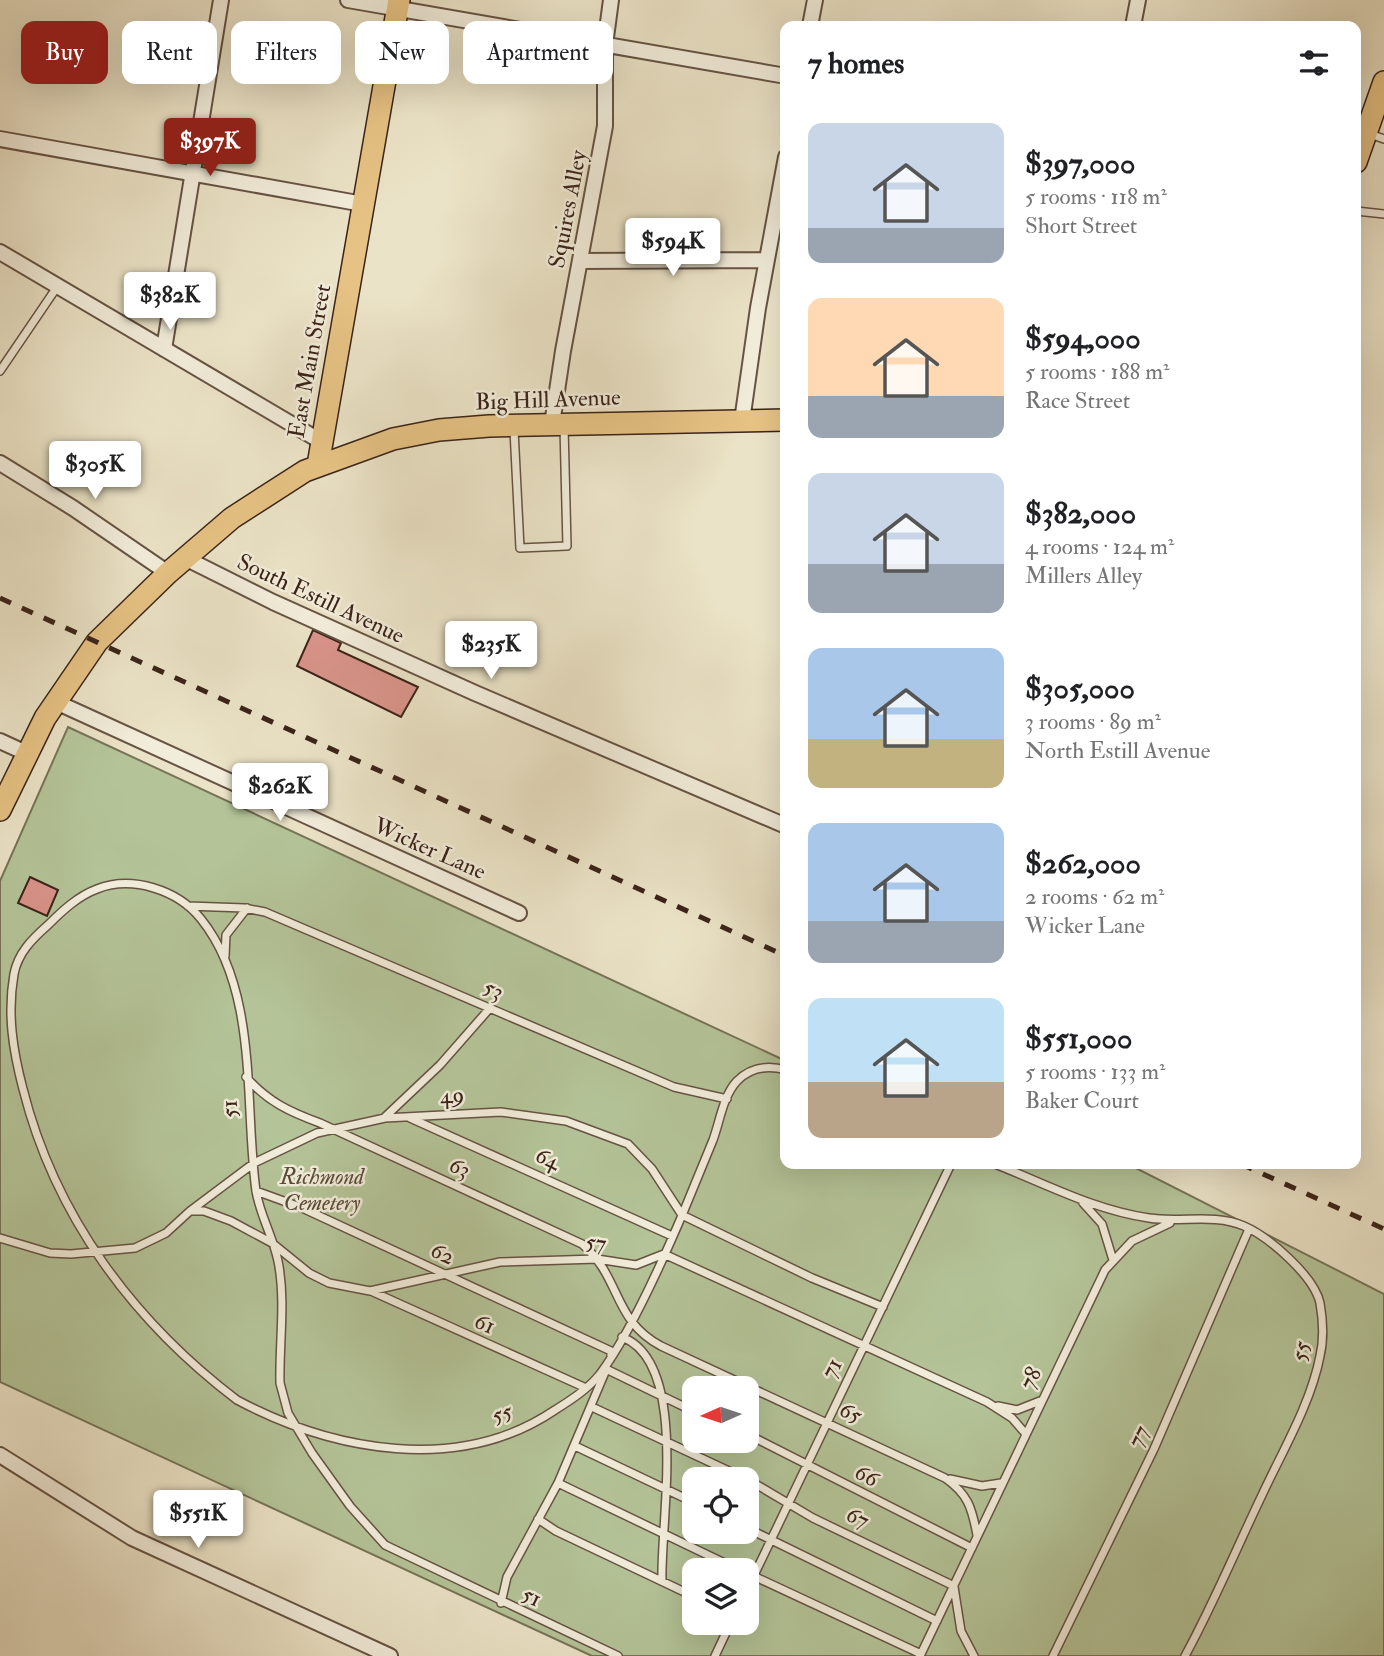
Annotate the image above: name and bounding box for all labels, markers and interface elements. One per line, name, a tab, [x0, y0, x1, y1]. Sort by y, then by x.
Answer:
chip: Buy	[21, 21, 108, 84]
chip: Rent	[122, 21, 217, 84]
chip: Filters	[231, 21, 341, 84]
chip: New	[355, 21, 449, 84]
chip: Apartment	[463, 21, 613, 84]
icon: filters	[1295, 44, 1333, 82]
text: 7 homes	[808, 45, 904, 82]
pin: $397K	[161, 118, 259, 178]
text: $397K	[180, 126, 240, 155]
text: $397,000	[1025, 145, 1135, 182]
street label: Squires Alley	[542, 147, 593, 271]
icon: home	[864, 151, 948, 235]
text: 5 rooms · 118 m²	[1025, 182, 1167, 211]
text: Short Street	[1025, 211, 1137, 240]
pin: $594K	[624, 218, 722, 278]
text: $594K	[641, 226, 705, 255]
pin: $382K	[121, 272, 219, 332]
text: $382K	[140, 280, 200, 309]
street label: East Main Street	[282, 282, 337, 440]
text: $594,000	[1025, 320, 1141, 357]
icon: home	[864, 326, 948, 410]
text: 5 rooms · 188 m²	[1025, 357, 1169, 386]
street label: Big Hill Avenue	[475, 382, 622, 417]
text: Race Street	[1025, 386, 1130, 415]
pin: $305K	[46, 442, 144, 501]
text: $305K	[65, 449, 125, 478]
text: $382,000	[1025, 495, 1136, 532]
icon: home	[864, 501, 948, 585]
text: 4 rooms · 124 m²	[1025, 532, 1174, 561]
street label: South Estill Avenue	[233, 547, 409, 650]
text: Millers Alley	[1025, 561, 1142, 590]
pin: $235K	[442, 622, 540, 681]
text: $235K	[461, 629, 521, 658]
text: $305,000	[1025, 670, 1135, 707]
icon: home	[864, 676, 948, 760]
text: 3 rooms · 89 m²	[1025, 707, 1161, 736]
text: North Estill Avenue	[1025, 736, 1210, 765]
pin: $262K	[231, 764, 329, 823]
text: $262K	[248, 771, 312, 800]
street label: Wicker Lane	[368, 810, 491, 886]
text: $262,000	[1025, 845, 1141, 882]
icon: home	[864, 851, 948, 935]
text: 2 rooms · 62 m²	[1025, 882, 1164, 911]
text: Wicker Lane	[1025, 911, 1145, 940]
street label: 53	[479, 972, 508, 1007]
text: $551,000	[1025, 1020, 1132, 1057]
icon: home	[864, 1026, 948, 1110]
text: 5 rooms · 133 m²	[1025, 1057, 1166, 1086]
street label: 49	[439, 1080, 465, 1111]
text: Baker Court	[1025, 1086, 1139, 1115]
street label: 51	[214, 1099, 245, 1119]
street label: 64	[531, 1140, 566, 1177]
street label: 63	[445, 1150, 475, 1185]
park label: Richmond Cemetery	[279, 1162, 365, 1217]
street label: 57	[584, 1227, 608, 1258]
street label: 62	[426, 1235, 459, 1272]
street label: 61	[470, 1306, 500, 1341]
street label: 55	[1284, 1339, 1317, 1364]
street label: 71	[814, 1353, 849, 1383]
street label: 78	[1013, 1362, 1048, 1394]
north arrow	[682, 1376, 760, 1452]
map controls	[682, 1376, 759, 1635]
street label: 65	[835, 1395, 867, 1430]
street label: 55	[488, 1396, 516, 1430]
street label: 77	[1121, 1420, 1156, 1452]
street label: 66	[850, 1457, 885, 1494]
button: locate	[682, 1467, 759, 1544]
pin: $551K	[149, 1490, 247, 1550]
text: $551K	[169, 1498, 227, 1527]
street label: 67	[842, 1500, 874, 1535]
button: layers	[682, 1558, 759, 1635]
street label: 51	[518, 1579, 546, 1613]

